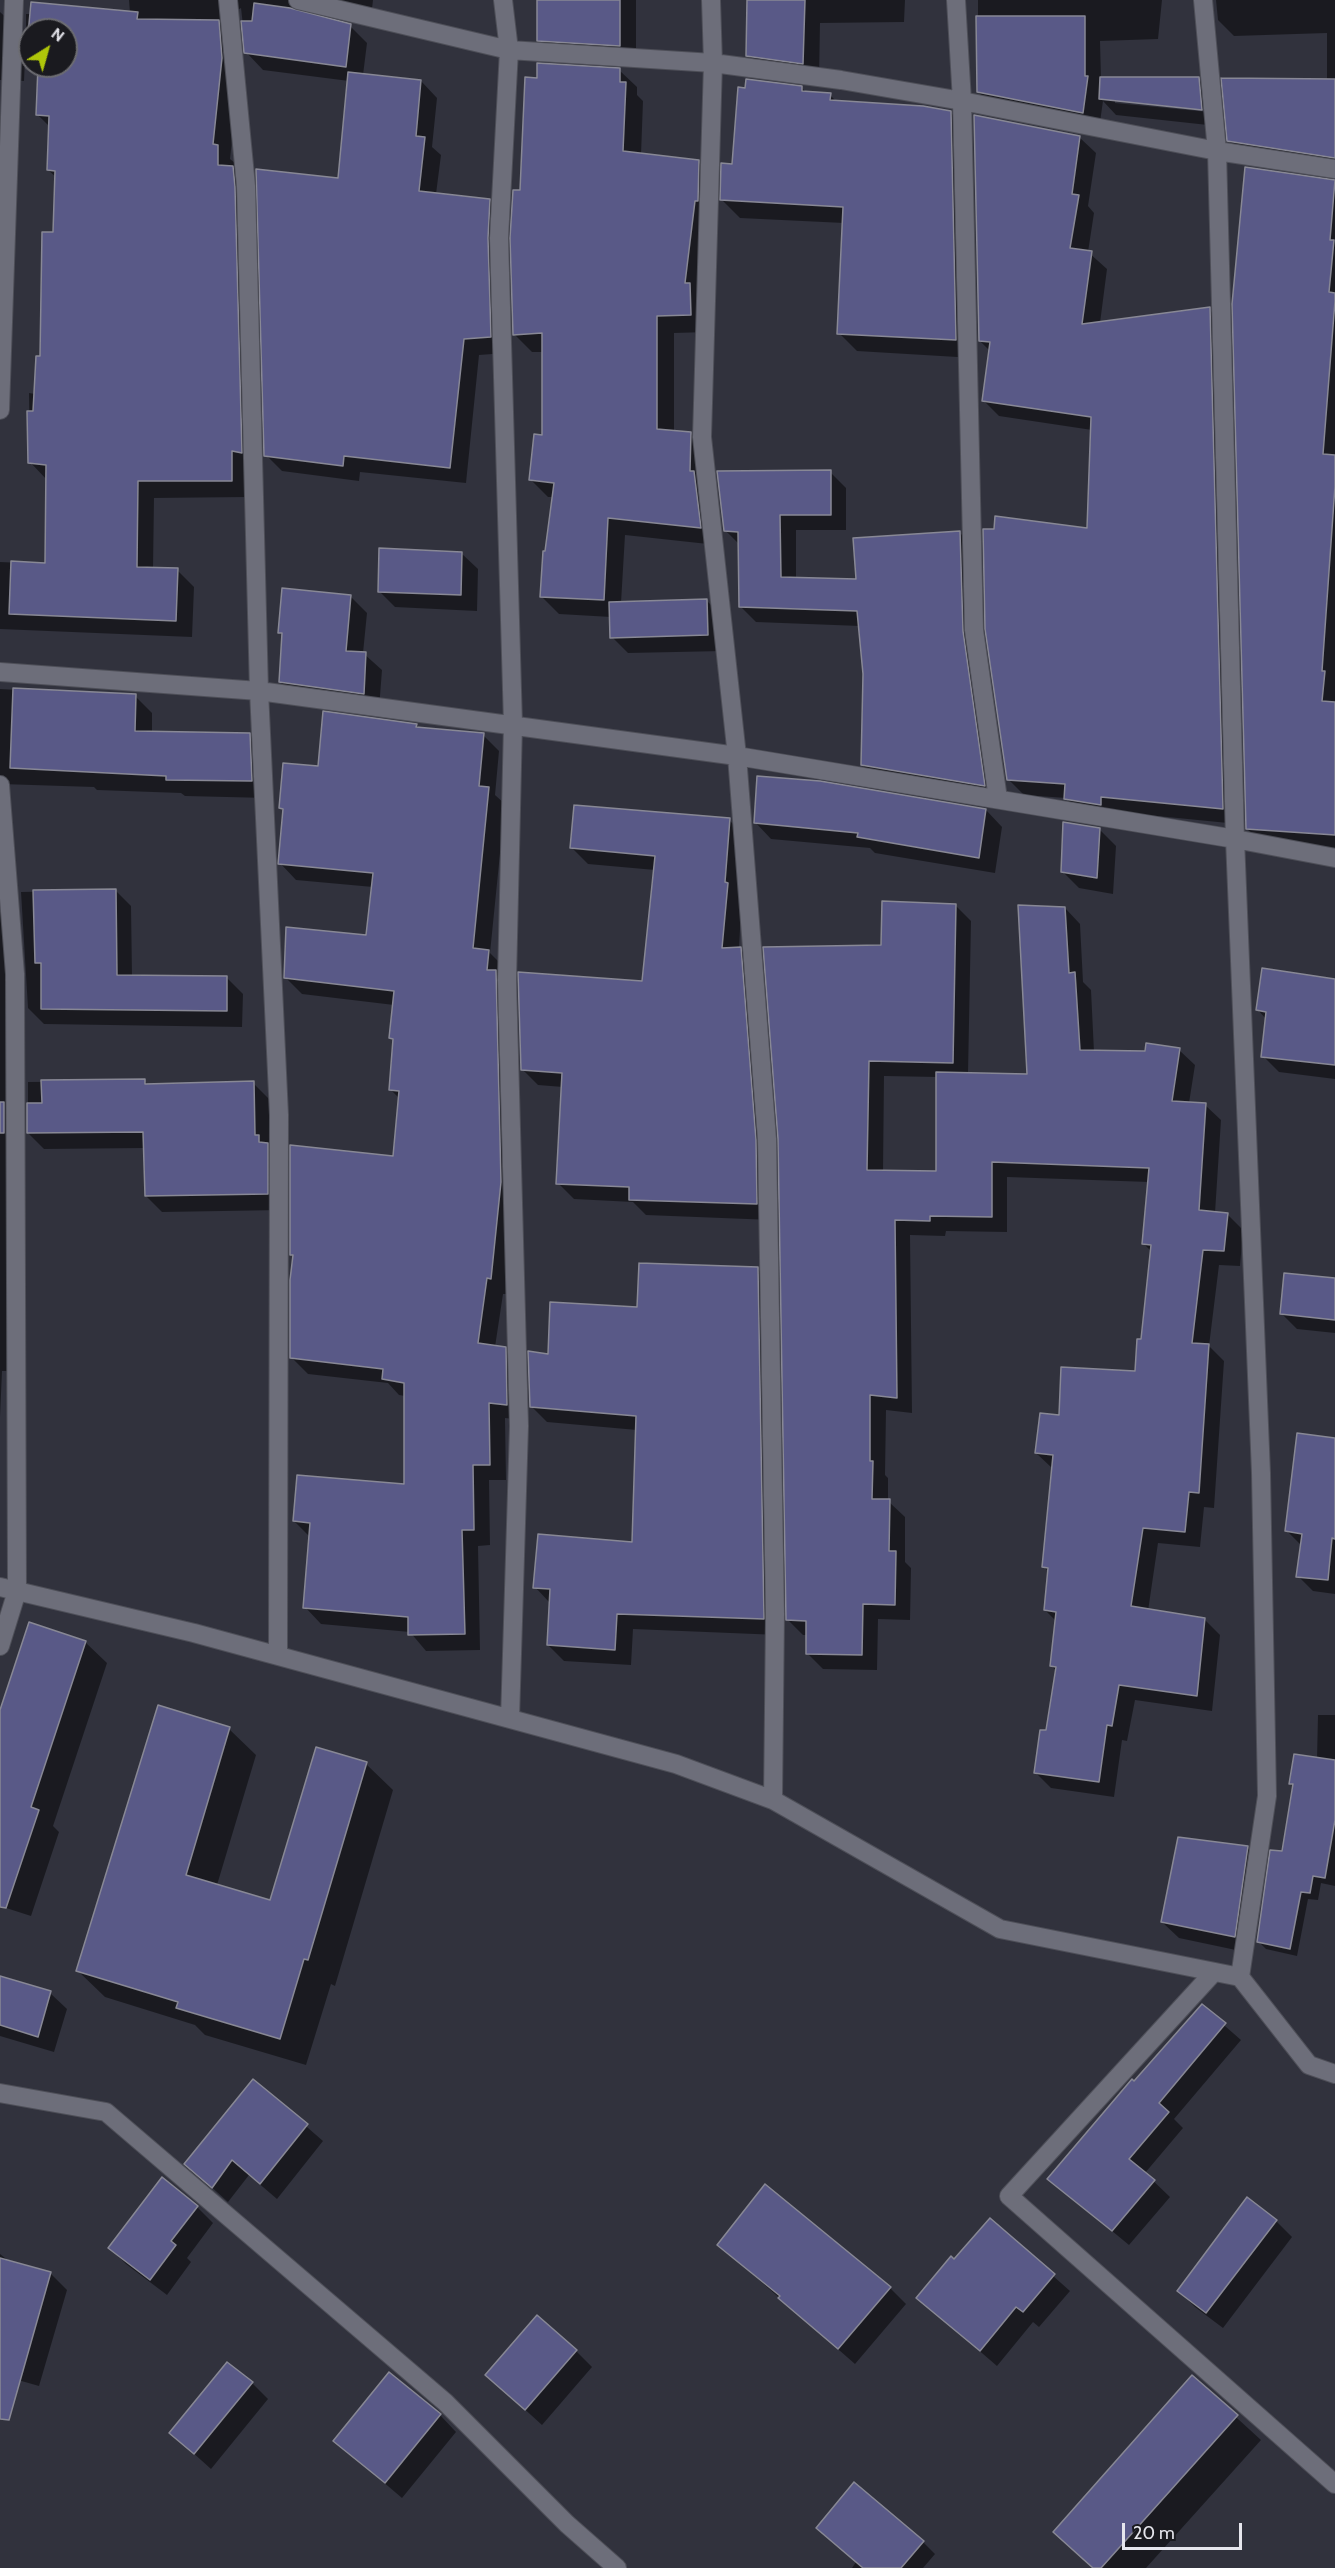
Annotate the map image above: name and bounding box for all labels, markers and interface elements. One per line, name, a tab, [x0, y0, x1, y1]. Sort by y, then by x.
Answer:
north arrow	[18, 18, 78, 78]
text: N	[48, 24, 68, 46]
scale bar	[1125, 2511, 1245, 2549]
text: 20 m	[1133, 2522, 1175, 2544]

